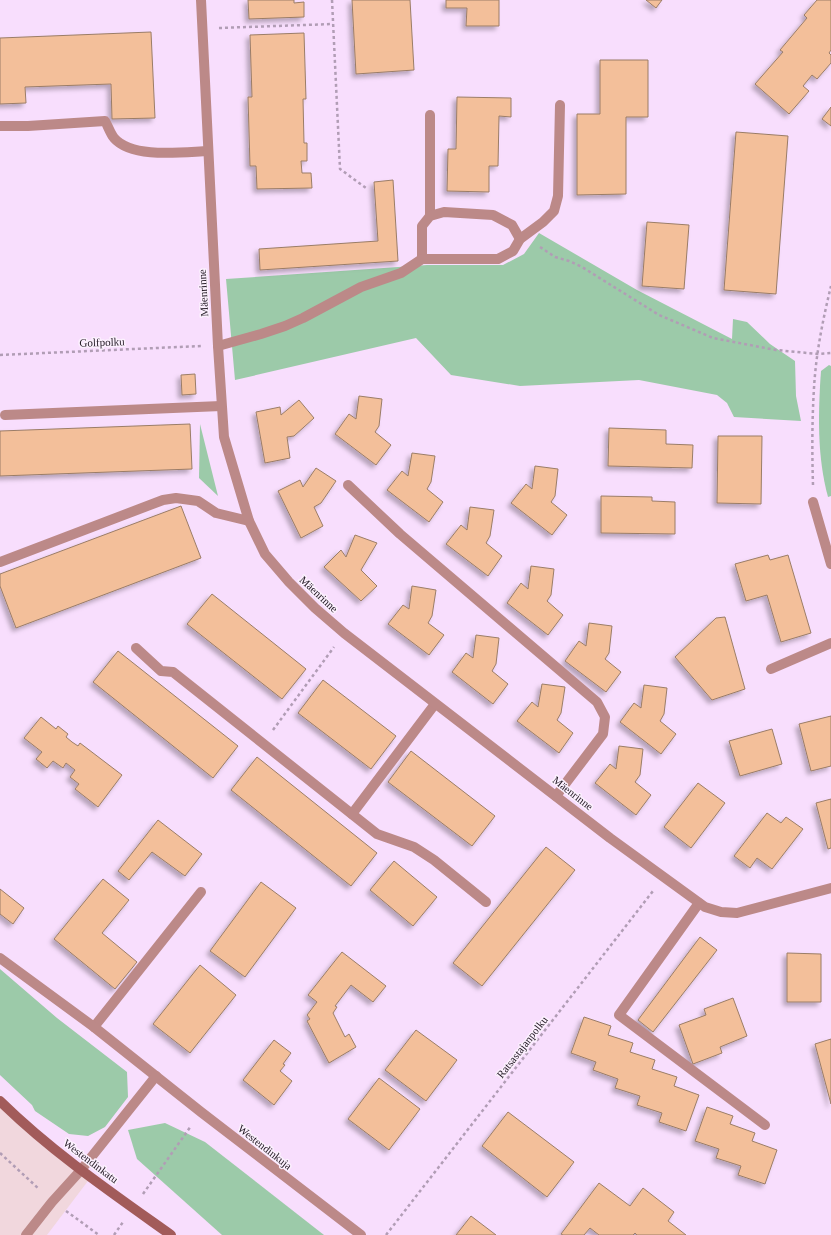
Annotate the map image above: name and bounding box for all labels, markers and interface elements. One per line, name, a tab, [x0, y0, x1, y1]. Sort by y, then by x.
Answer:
street label: Mäenrinne	[196, 269, 210, 317]
street label: Golfpolku	[79, 335, 125, 349]
street label: Mäenrinne	[297, 573, 341, 615]
street label: Mäenrinne	[551, 774, 596, 812]
street label: Ratsastajanpolku	[494, 1013, 550, 1080]
street label: Westendinkuja	[236, 1122, 294, 1172]
street label: Westendinkatu	[61, 1137, 121, 1186]

